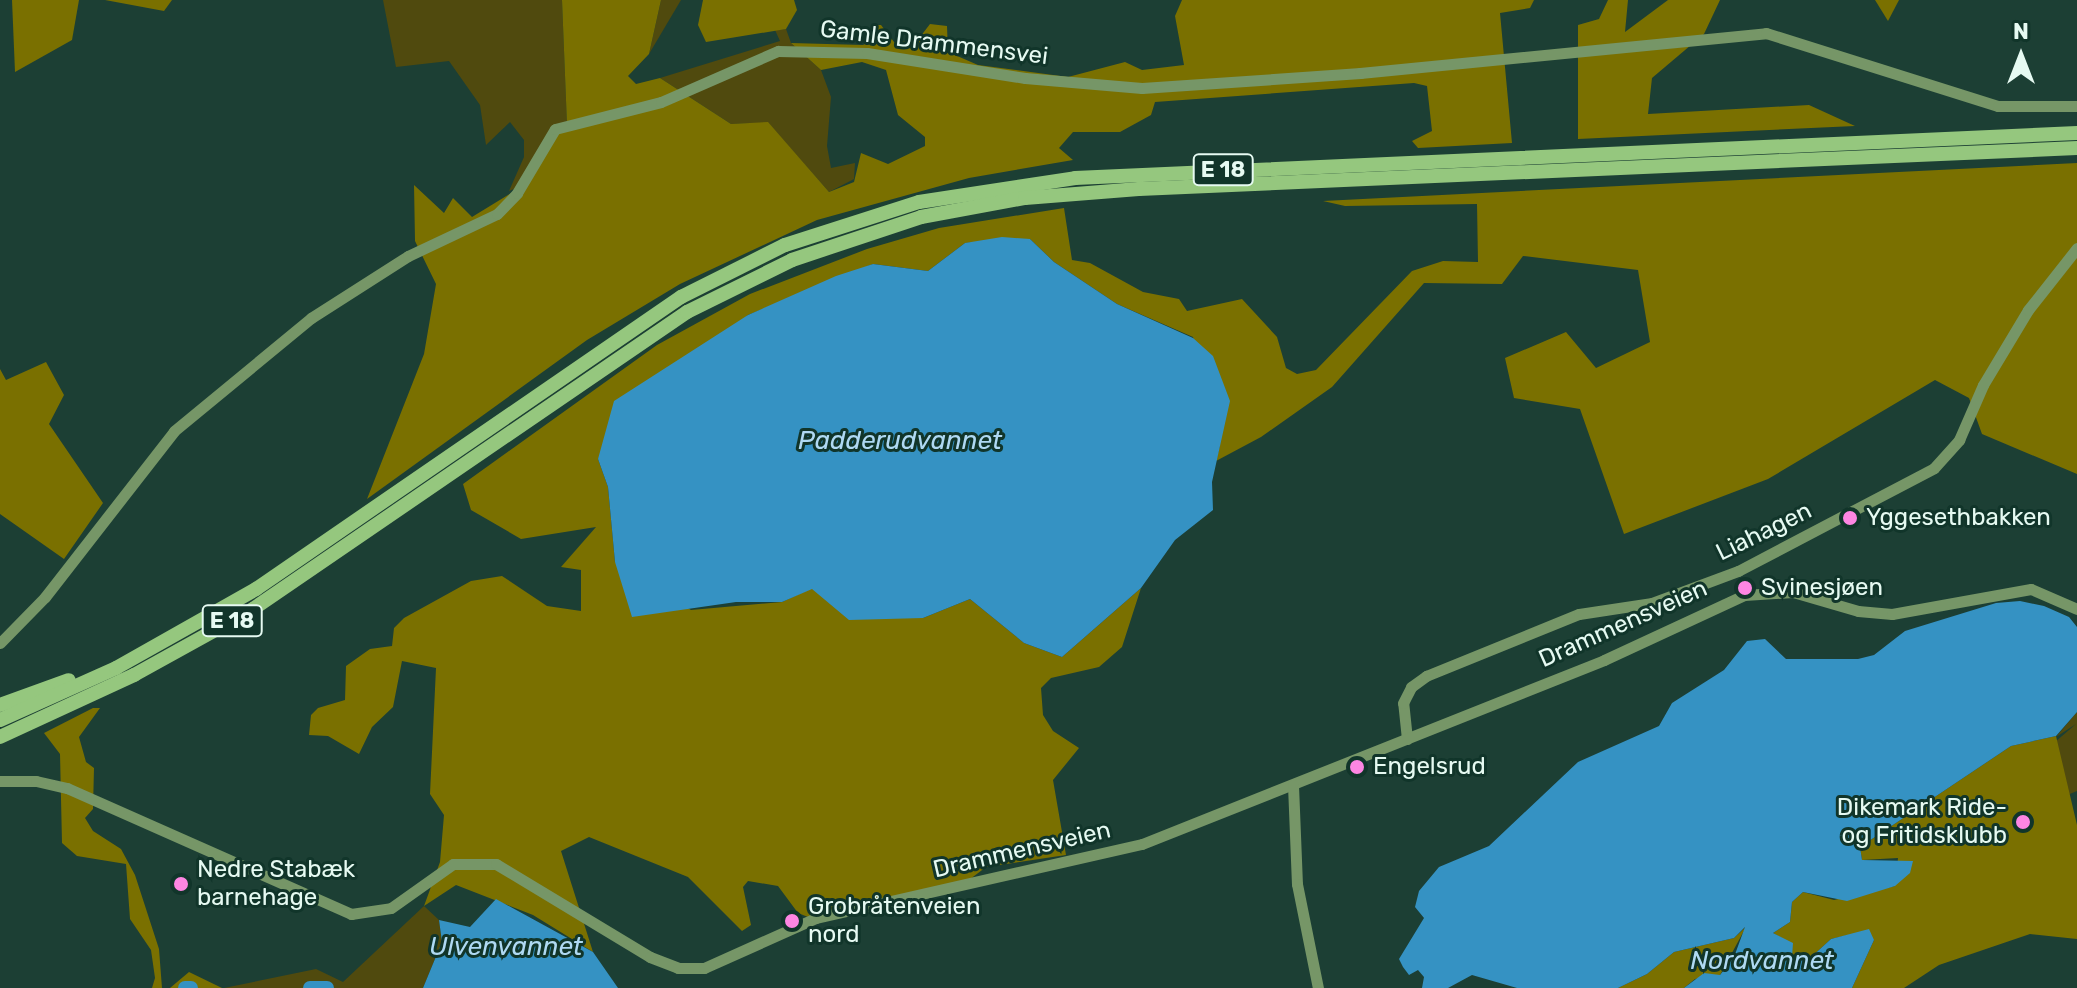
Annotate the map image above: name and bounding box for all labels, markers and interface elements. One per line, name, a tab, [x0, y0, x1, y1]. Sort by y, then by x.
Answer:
street label: Gamle Drammensvei	[818, 15, 1050, 71]
north arrow	[1981, 16, 2061, 96]
text: N	[2013, 18, 2029, 45]
road number: E 18	[1191, 152, 1255, 188]
water label: Padderudvannet	[798, 425, 1002, 457]
street label: Liahagen	[1712, 497, 1816, 567]
place label: Yggesethbakken	[1866, 504, 2051, 532]
marker: Yggesethbakken	[1841, 509, 1859, 527]
street label: Drammensveien	[1534, 574, 1712, 674]
place label: Svinesjøen	[1761, 574, 1883, 602]
marker: Svinesjøen	[1736, 579, 1754, 597]
road number: E 18	[200, 603, 264, 639]
place label: Engelsrud	[1373, 753, 1486, 781]
marker: Engelsrud	[1348, 758, 1366, 776]
place label: Dikemark Ride- og Fritidsklubb	[1837, 794, 2007, 850]
marker: Dikemark Ride- og Fritidsklubb	[2014, 813, 2032, 831]
street label: Drammensveien	[930, 816, 1114, 884]
place label: Nedre Stabæk barnehage	[197, 856, 355, 912]
marker: Nedre Stabæk barnehage	[172, 875, 190, 893]
place label: Grobråtenveien nord	[808, 893, 980, 949]
marker: Grobråtenveien nord	[783, 912, 801, 930]
water label: Ulvenvannet	[429, 931, 583, 963]
water label: Nordvannet	[1690, 945, 1834, 977]

